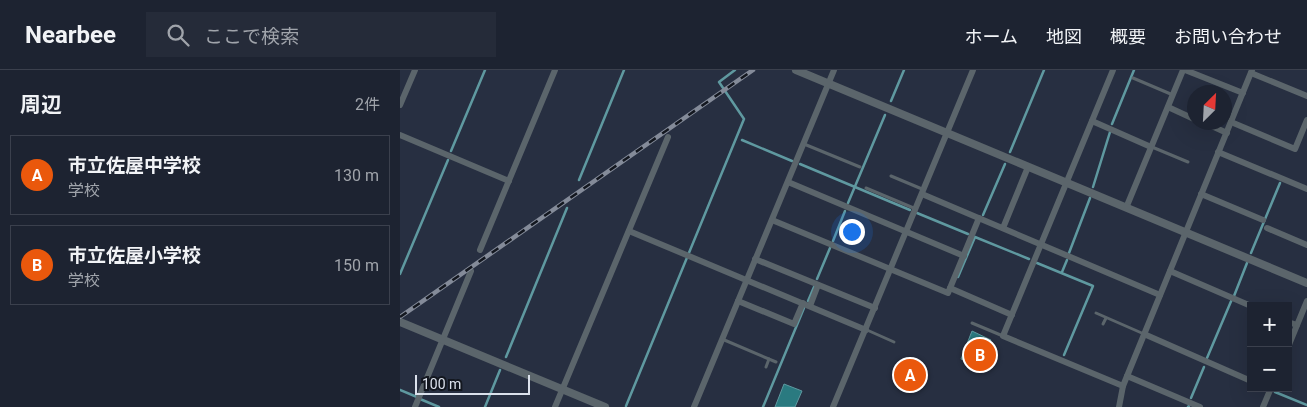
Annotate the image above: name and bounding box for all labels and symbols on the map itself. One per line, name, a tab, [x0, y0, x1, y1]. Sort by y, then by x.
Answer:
north arrow	[1187, 85, 1232, 130]
your location	[839, 219, 865, 245]
pin: B	[964, 336, 996, 374]
pin: A	[894, 356, 926, 394]
scale bar	[415, 372, 530, 395]

